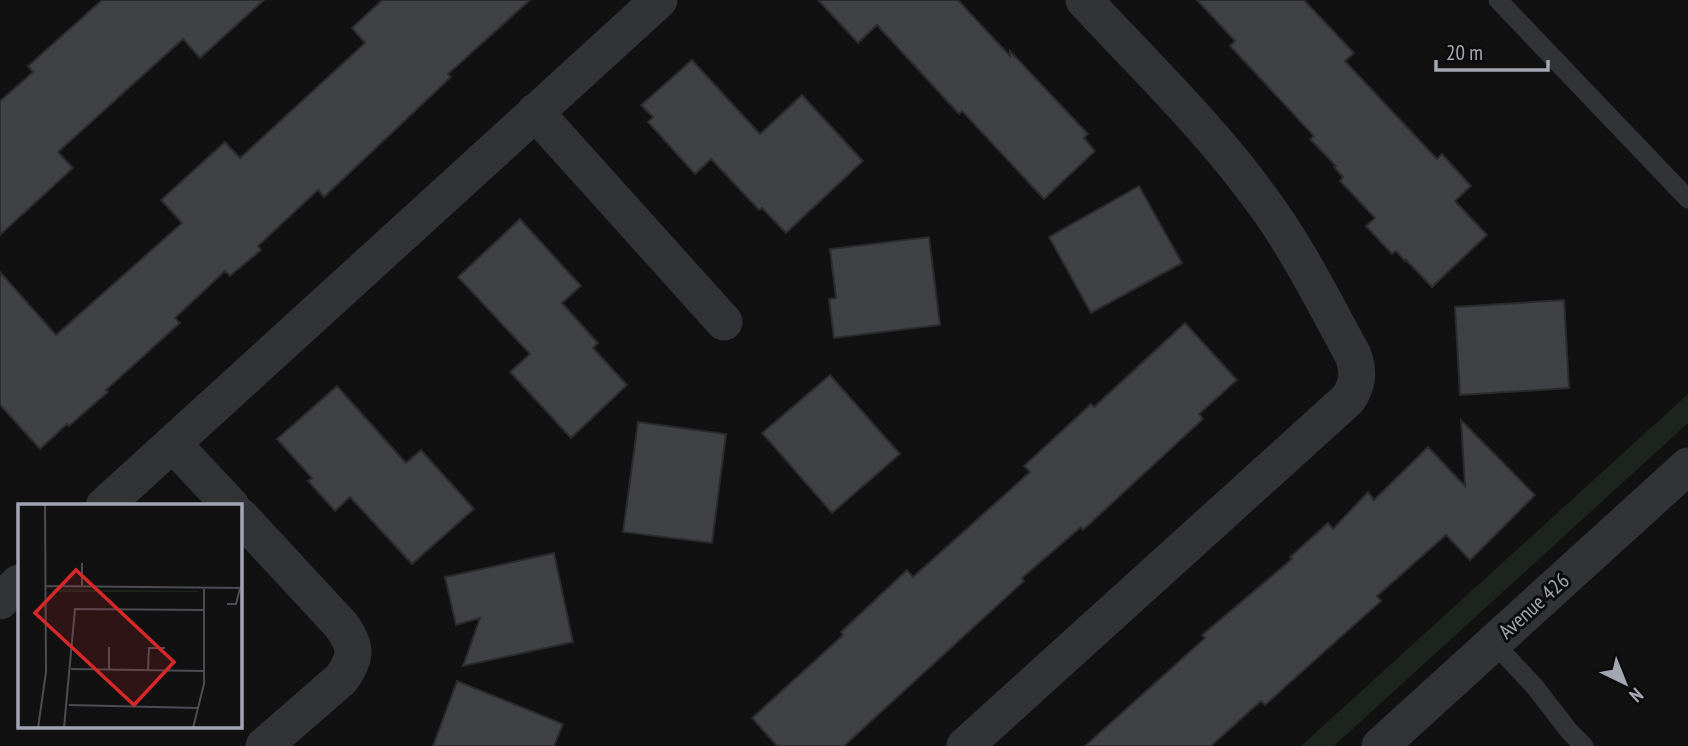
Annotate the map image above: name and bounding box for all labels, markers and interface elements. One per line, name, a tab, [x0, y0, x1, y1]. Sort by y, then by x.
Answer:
scale bar	[1436, 28, 1548, 72]
text: 20 m	[1446, 39, 1483, 66]
inset map	[18, 504, 242, 728]
street label: Avenue 426	[1493, 567, 1575, 644]
north arrow	[1590, 648, 1660, 718]
text: N	[1625, 683, 1649, 708]

